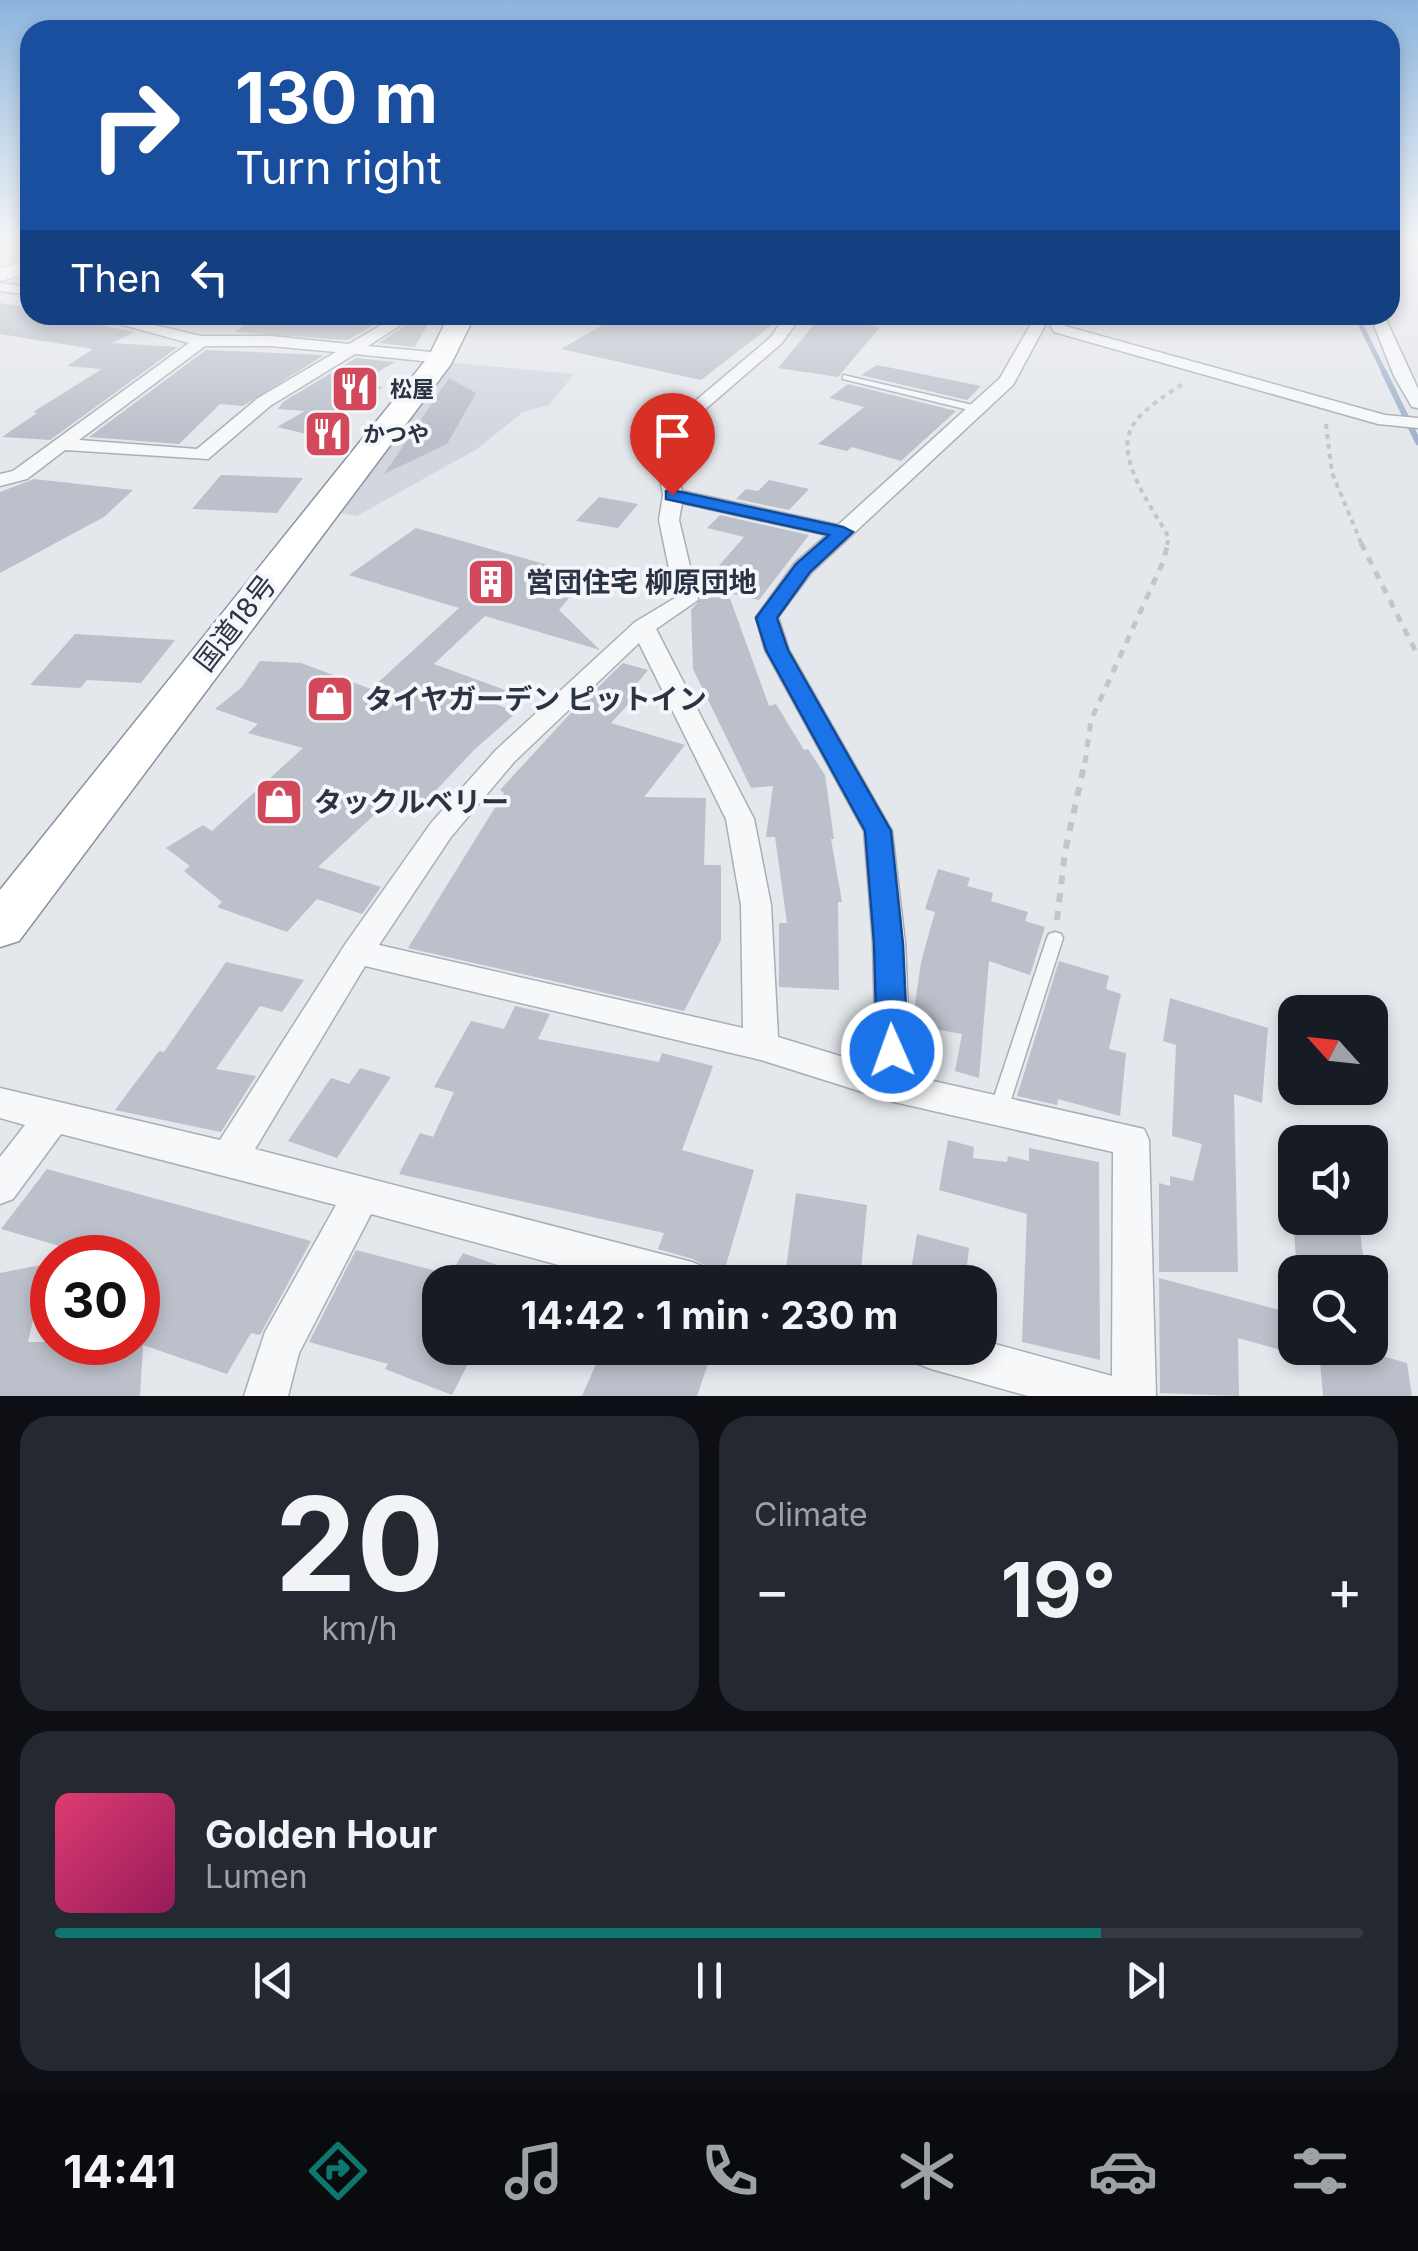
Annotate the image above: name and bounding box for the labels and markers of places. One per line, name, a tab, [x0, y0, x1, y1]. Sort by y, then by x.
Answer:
restaurant icon: 松屋	[329, 363, 381, 415]
place label: 松屋	[390, 376, 434, 402]
pin	[630, 393, 715, 496]
restaurant icon: かつや	[302, 408, 354, 460]
place label: かつや	[363, 421, 429, 447]
building icon: 営団住宅 柳原団地	[465, 556, 517, 608]
place label: 営団住宅 柳原団地	[526, 565, 757, 599]
shop icon: タイヤガーデン ピットイン	[304, 673, 356, 725]
place label: タイヤガーデン ピットイン	[365, 682, 707, 716]
shop icon: タックルベリー	[253, 776, 305, 828]
place label: タックルベリー	[314, 785, 509, 819]

